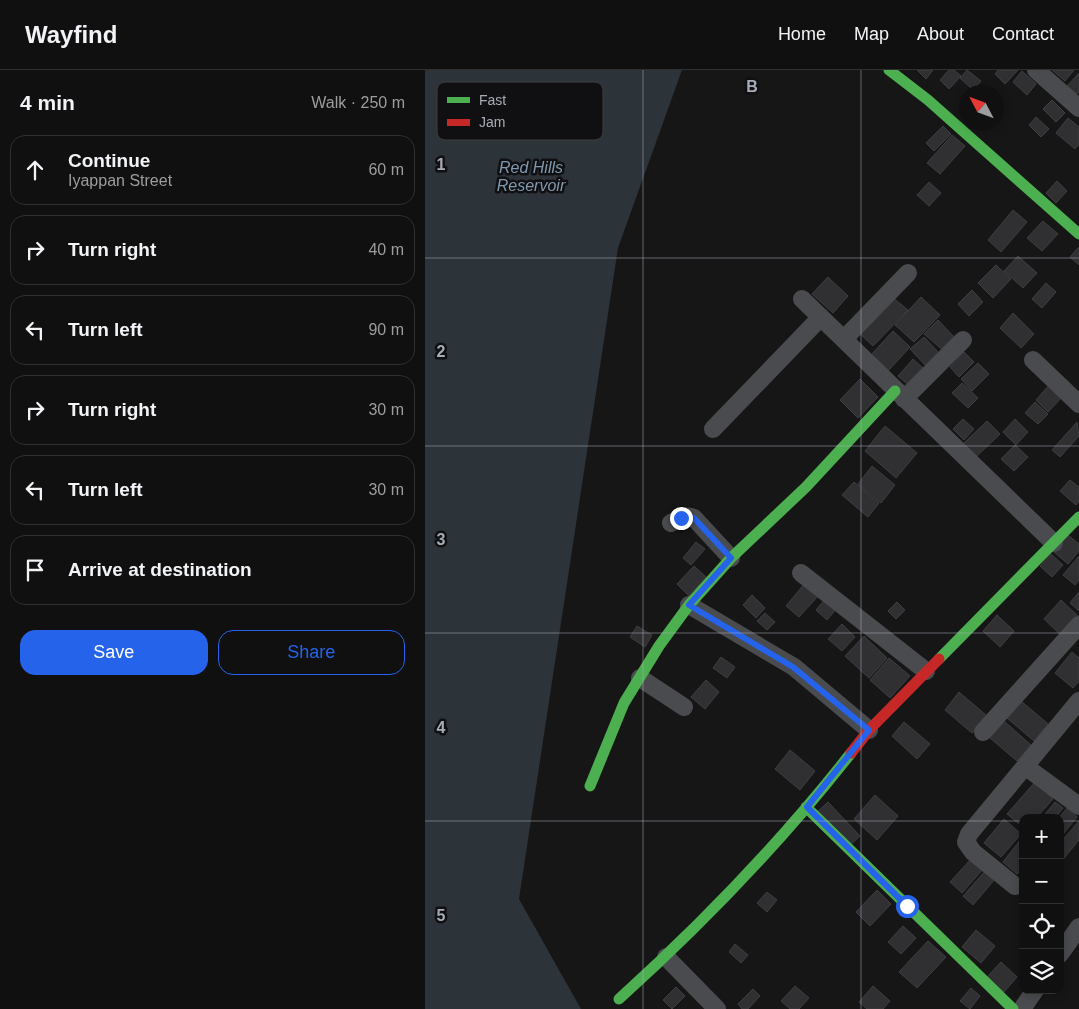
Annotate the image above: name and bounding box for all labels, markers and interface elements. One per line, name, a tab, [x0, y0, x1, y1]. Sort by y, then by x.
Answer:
text: Wayfind	[25, 21, 117, 48]
text: Home	[778, 24, 826, 44]
text: Map	[854, 24, 889, 44]
text: About	[917, 24, 964, 44]
text: Contact	[992, 24, 1054, 44]
text: B	[746, 78, 758, 95]
legend	[437, 82, 603, 140]
north arrow	[959, 85, 1004, 130]
text: 4 min	[20, 91, 75, 114]
text: Fast	[479, 92, 506, 108]
text: Walk · 250 m	[311, 94, 405, 111]
text: Jam	[479, 114, 505, 130]
text: Continue	[68, 150, 150, 171]
icon: ahead	[21, 156, 49, 184]
text: 1	[437, 156, 446, 173]
water label: Red Hills Reservoir	[497, 159, 566, 194]
text: 60 m	[368, 161, 404, 178]
text: Iyappan Street	[68, 172, 172, 189]
icon: right	[21, 236, 49, 264]
text: Turn right	[68, 239, 156, 260]
text: 40 m	[368, 241, 404, 258]
icon: left	[21, 316, 49, 344]
text: Turn left	[68, 319, 143, 340]
text: 90 m	[368, 321, 404, 338]
text: 2	[437, 343, 446, 360]
icon: right	[21, 396, 49, 424]
text: Turn right	[68, 399, 156, 420]
text: 30 m	[368, 401, 404, 418]
icon: left	[21, 476, 49, 504]
text: Turn left	[68, 479, 143, 500]
text: 30 m	[368, 481, 404, 498]
route end	[670, 507, 693, 530]
text: 3	[437, 531, 446, 548]
icon: arrive	[21, 556, 49, 584]
text: Arrive at destination	[68, 559, 252, 580]
button: Save	[20, 630, 208, 675]
button: Share	[218, 630, 405, 675]
text: 4	[437, 719, 446, 736]
map controls	[1019, 814, 1064, 994]
button: +	[1019, 814, 1064, 859]
button: −	[1019, 859, 1064, 904]
route start	[896, 895, 919, 918]
button: locate	[1019, 904, 1064, 949]
text: 5	[437, 907, 446, 924]
button: layers	[1019, 949, 1064, 994]

